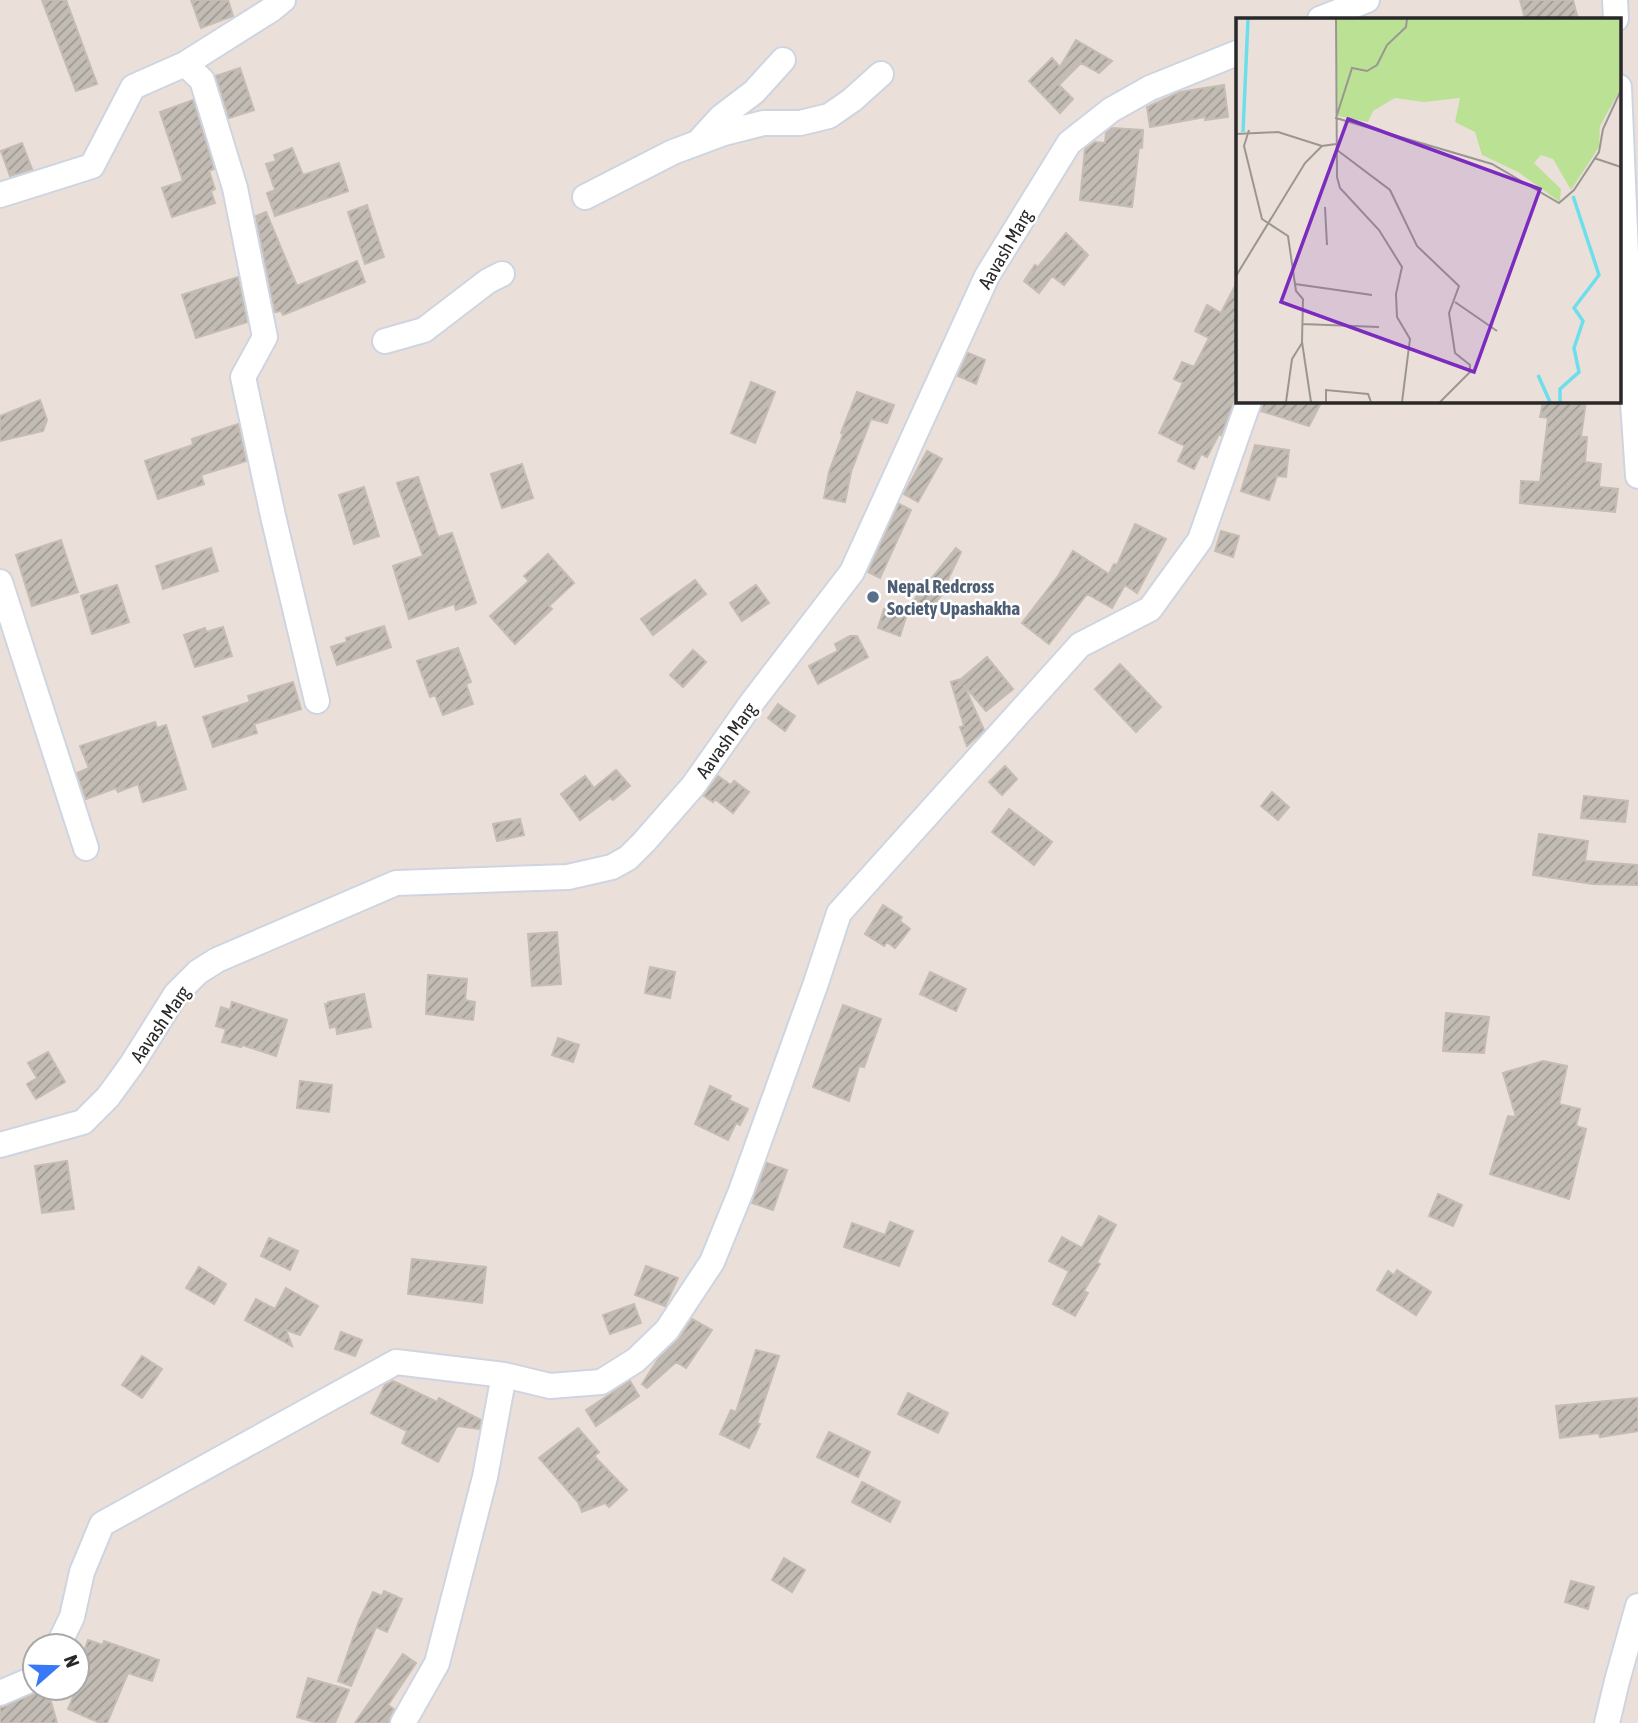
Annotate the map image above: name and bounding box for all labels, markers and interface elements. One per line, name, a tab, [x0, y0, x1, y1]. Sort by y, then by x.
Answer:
inset map	[1236, 18, 1620, 402]
street label: Aavash Marg	[973, 205, 1037, 293]
place label: Nepal Redcross Society Upashakha	[887, 575, 1020, 619]
marker: Nepal Redcross Society Upashakha	[865, 589, 881, 605]
street label: Aavash Marg	[691, 697, 761, 782]
street label: Aavash Marg	[126, 981, 195, 1066]
north arrow	[21, 1632, 91, 1702]
text: N	[60, 1652, 84, 1670]

